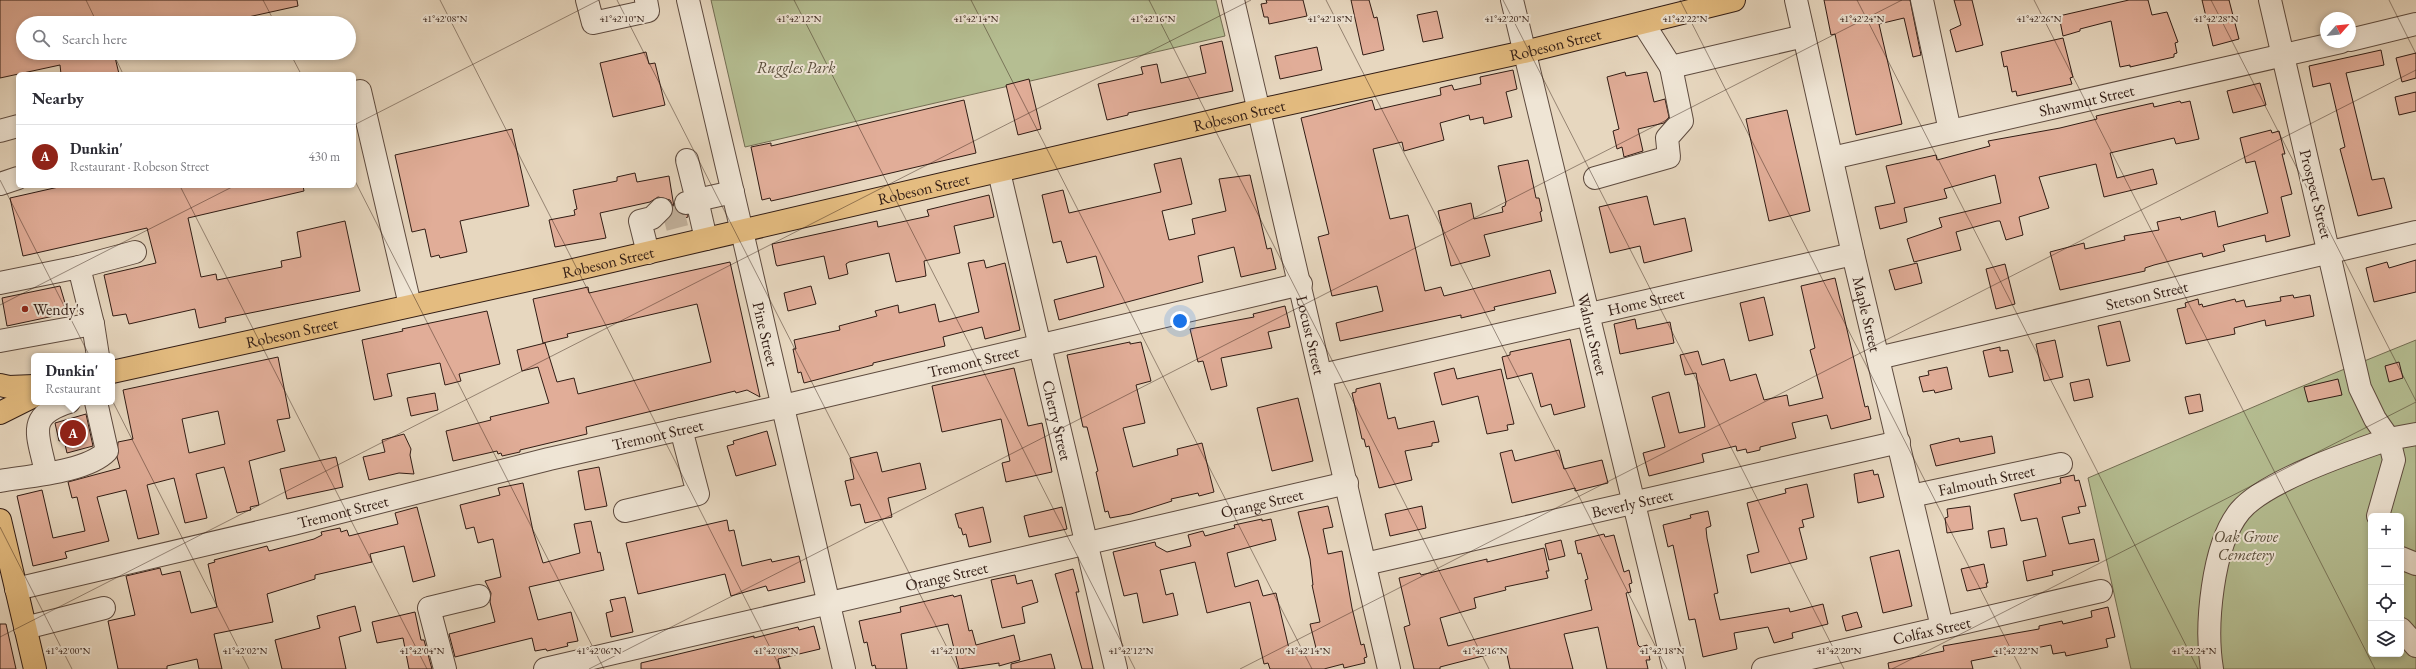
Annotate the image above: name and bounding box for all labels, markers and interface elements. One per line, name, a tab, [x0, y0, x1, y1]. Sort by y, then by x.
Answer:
text: 41°42'08"N	[423, 12, 468, 25]
text: 41°42'10"N	[600, 12, 645, 25]
text: 41°42'12"N	[777, 12, 822, 25]
text: 41°42'14"N	[954, 12, 999, 25]
text: 41°42'16"N	[1131, 12, 1176, 25]
text: 41°42'18"N	[1308, 12, 1353, 25]
text: 41°42'20"N	[1485, 12, 1530, 25]
text: 41°42'22"N	[1663, 12, 1708, 25]
text: 41°42'24"N	[1840, 12, 1885, 25]
text: 41°42'26"N	[2017, 12, 2062, 25]
text: 41°42'28"N	[2194, 12, 2239, 25]
north arrow	[2320, 12, 2356, 48]
search box	[16, 16, 356, 60]
street label: Robeson Street	[1507, 23, 1603, 65]
icon: search	[30, 27, 52, 49]
text: Search here	[62, 29, 127, 48]
park label: Ruggles Park	[757, 57, 836, 78]
street label: Shawmut Street	[2037, 79, 2136, 121]
text: Nearby	[32, 87, 84, 109]
street label: Robeson Street	[1191, 94, 1287, 136]
text: Dunkin'	[70, 139, 123, 158]
street label: Prospect Street	[2295, 147, 2337, 241]
text: A	[40, 148, 50, 165]
text: 430 m	[309, 148, 340, 165]
text: Restaurant · Robeson Street	[70, 158, 209, 175]
street label: Robeson Street	[875, 168, 972, 209]
street label: Robeson Street	[560, 241, 656, 283]
street label: Maple Street	[1848, 274, 1886, 354]
street label: Stetson Street	[2104, 275, 2190, 315]
street label: Home Street	[1605, 282, 1686, 320]
street label: Walnut Street	[1573, 291, 1613, 377]
street label: Locust Street	[1292, 293, 1331, 377]
place label: Wendy's	[33, 299, 84, 320]
street label: Pine Street	[748, 300, 784, 369]
marker: Wendy's	[20, 304, 30, 314]
your location	[1170, 311, 1190, 331]
street label: Robeson Street	[244, 312, 340, 353]
street label: Tremont Street	[926, 340, 1021, 382]
popup	[31, 353, 115, 405]
text: Dunkin'	[45, 361, 98, 380]
street label: Cherry Street	[1038, 378, 1077, 463]
text: Restaurant	[45, 380, 101, 397]
street label: Tremont Street	[610, 414, 705, 455]
pin: A	[60, 418, 86, 448]
street label: Falmouth Street	[1936, 459, 2037, 500]
street label: Orange Street	[1219, 483, 1305, 522]
street label: Beverly Street	[1589, 483, 1675, 522]
street label: Tremont Street	[295, 490, 391, 533]
map controls	[2368, 513, 2404, 657]
button: +	[2368, 513, 2404, 549]
park label: Oak Grove Cemetery	[2214, 526, 2279, 565]
button: −	[2368, 549, 2404, 585]
street label: Orange Street	[903, 556, 990, 596]
button: locate	[2368, 585, 2404, 621]
street label: Colfax Street	[1891, 611, 1973, 649]
button: layers	[2368, 621, 2404, 657]
text: 41°42'00"N	[46, 644, 91, 657]
text: 41°42'02"N	[223, 644, 268, 657]
text: 41°42'04"N	[400, 644, 445, 657]
text: 41°42'06"N	[577, 644, 622, 657]
text: 41°42'08"N	[754, 644, 799, 657]
text: 41°42'10"N	[931, 644, 976, 657]
text: 41°42'12"N	[1109, 644, 1154, 657]
text: 41°42'14"N	[1286, 644, 1331, 657]
text: 41°42'16"N	[1463, 644, 1508, 657]
text: 41°42'18"N	[1640, 644, 1685, 657]
text: 41°42'20"N	[1817, 644, 1862, 657]
text: 41°42'22"N	[1994, 644, 2039, 657]
text: 41°42'24"N	[2172, 644, 2217, 657]

